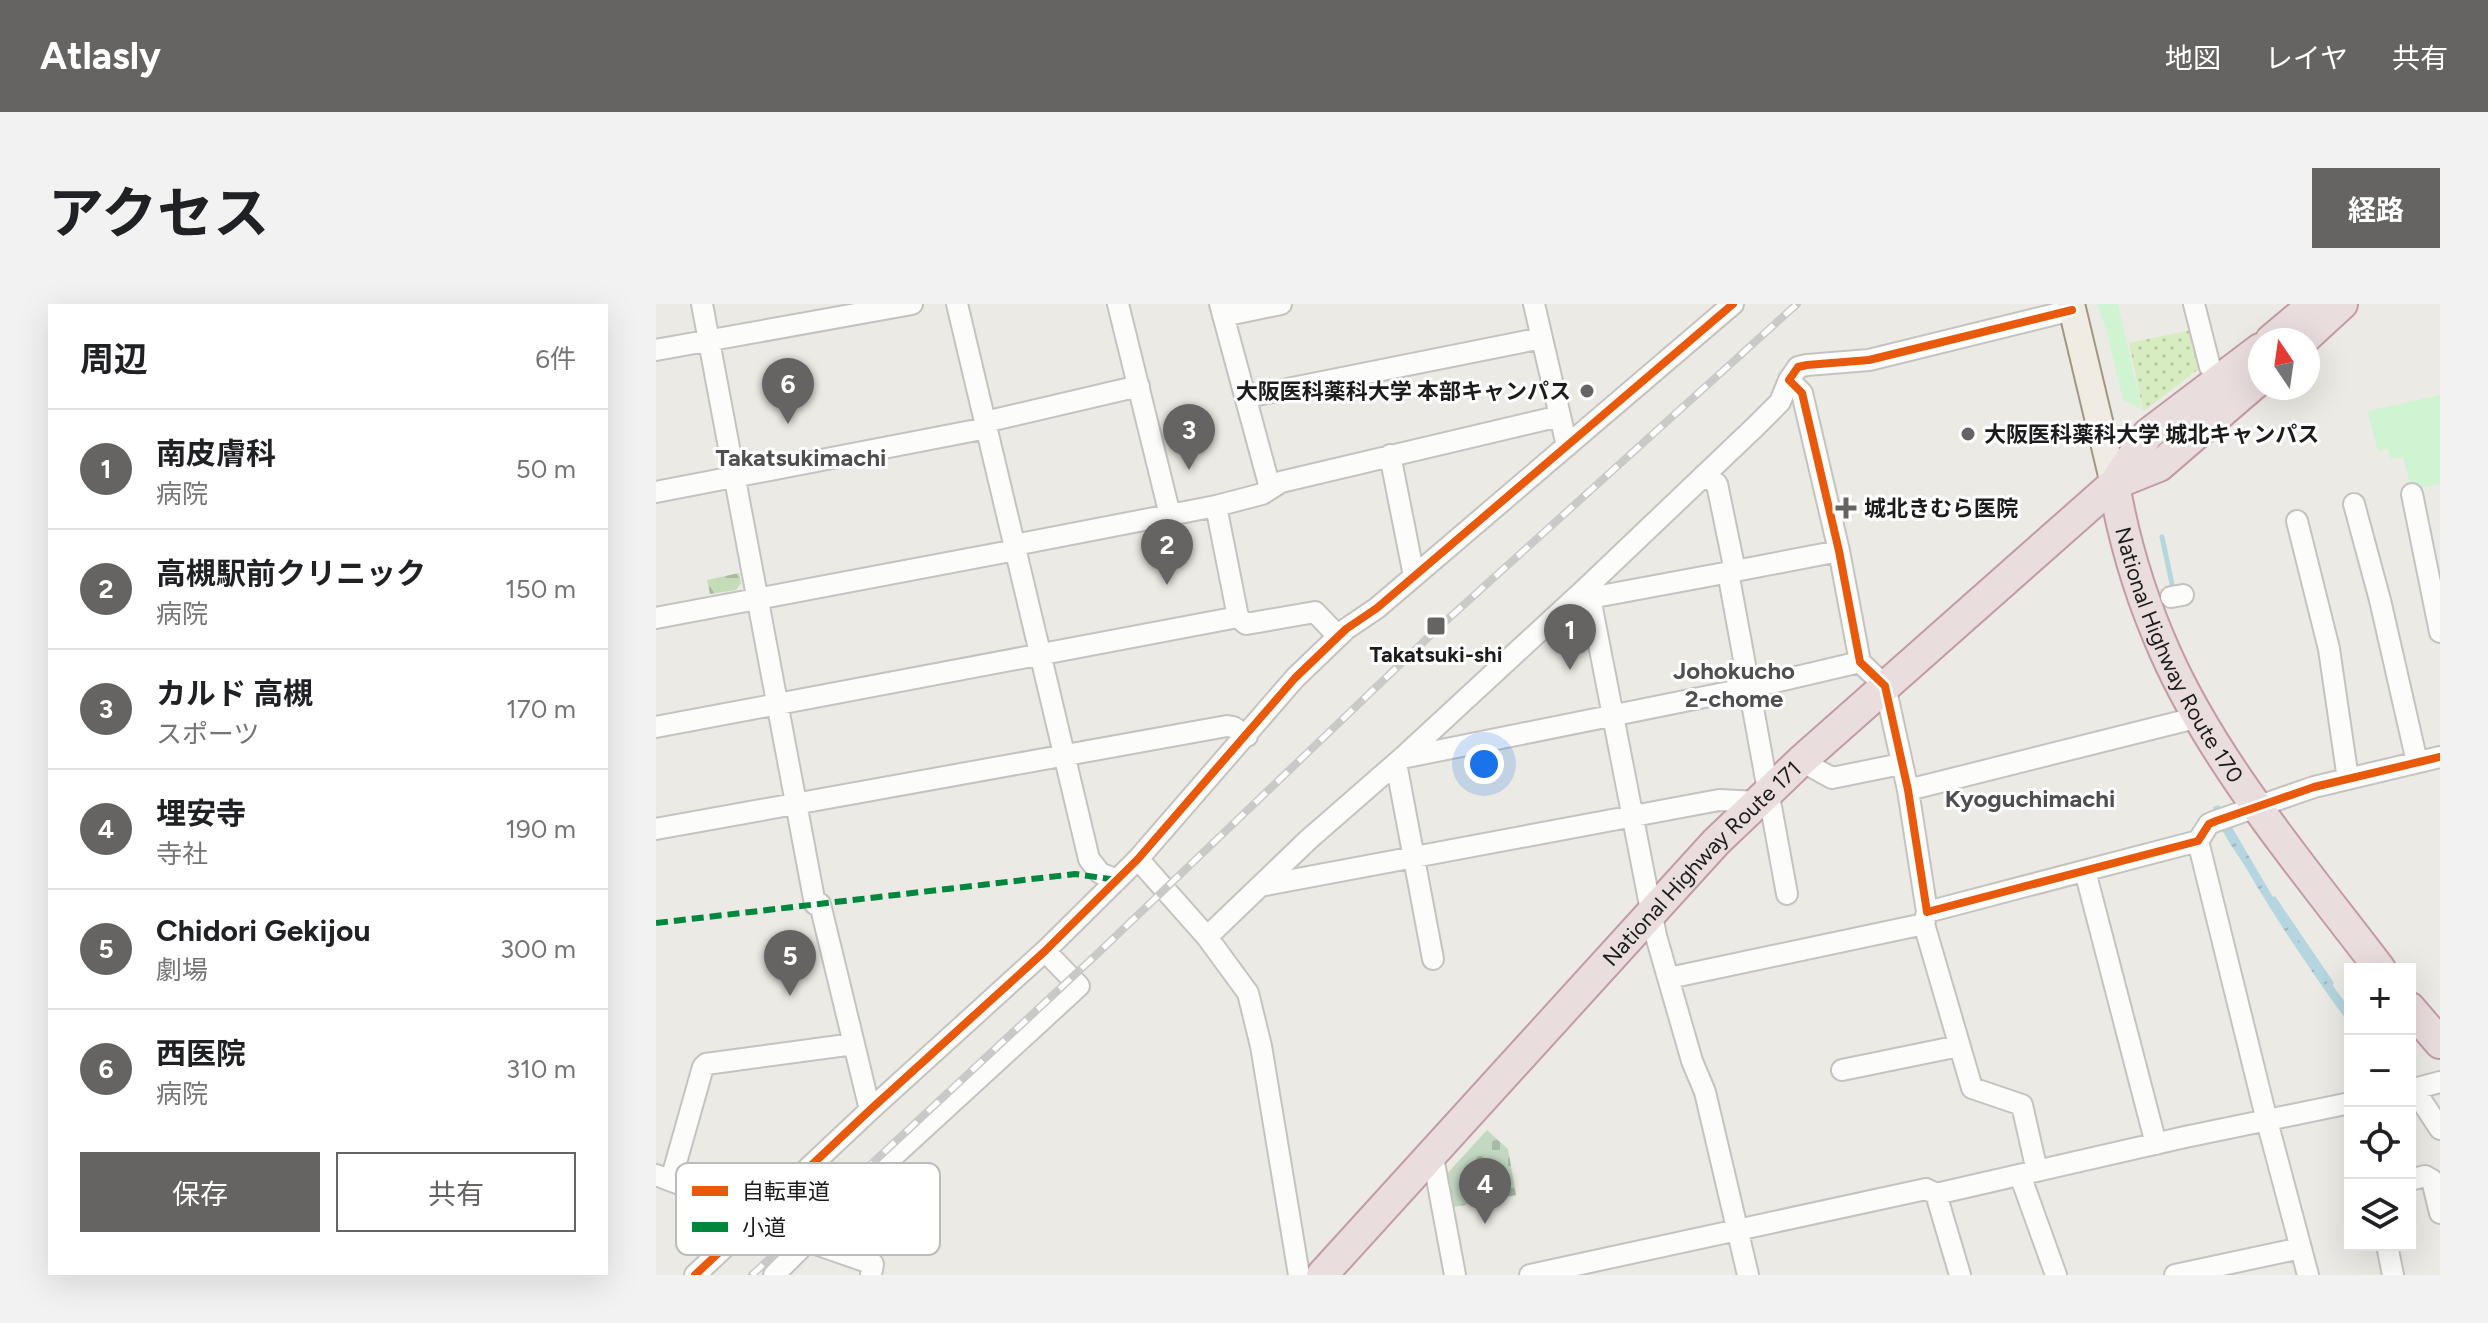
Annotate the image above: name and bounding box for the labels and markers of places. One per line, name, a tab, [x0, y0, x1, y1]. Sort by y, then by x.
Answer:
pin: 6	[762, 358, 814, 424]
place label: 大阪医科薬科大学 本部キャンパス	[1236, 378, 1571, 405]
marker: 大阪医科薬科大学 本部キャンパス	[1578, 382, 1596, 400]
pin: 3	[1163, 404, 1215, 470]
place label: 大阪医科薬科大学 城北キャンパス	[1984, 421, 2319, 448]
marker: 大阪医科薬科大学 城北キャンパス	[1959, 425, 1977, 443]
place label: 城北きむら医院	[1864, 495, 2018, 522]
marker: 城北きむら医院	[1835, 497, 1857, 519]
pin: 2	[1141, 519, 1193, 585]
pin: 1	[1544, 604, 1596, 670]
marker: Takatsuki-shi	[1425, 615, 1447, 637]
place label: Takatsuki-shi	[1370, 641, 1502, 668]
pin: 5	[764, 930, 816, 996]
pin: 4	[1459, 1158, 1511, 1224]

